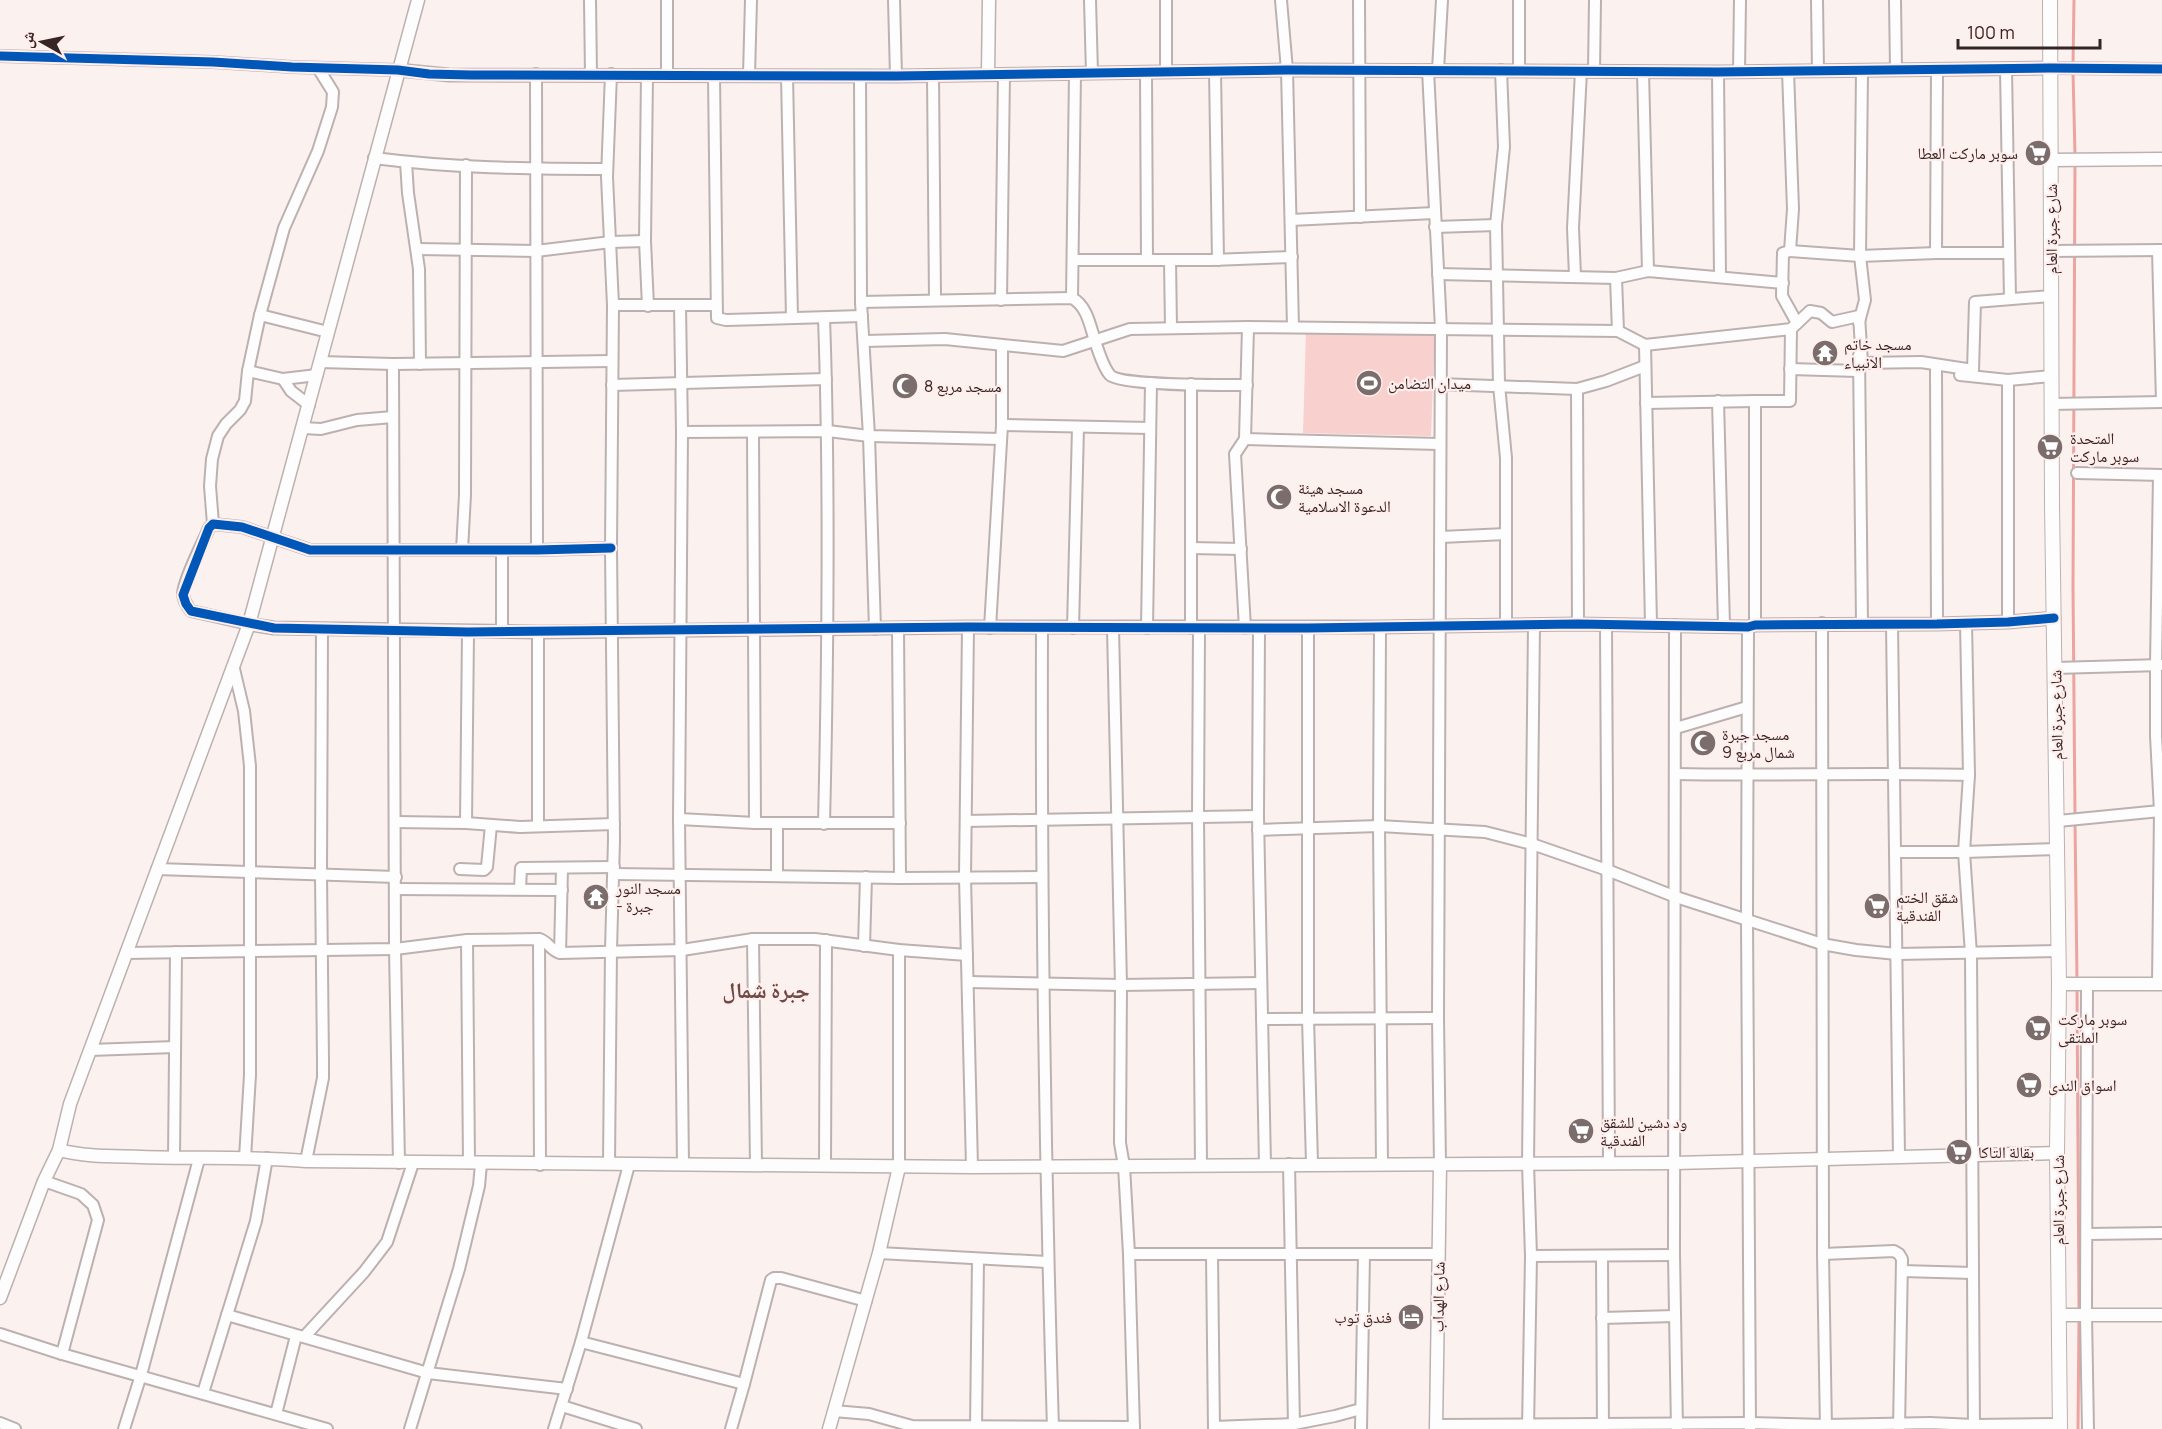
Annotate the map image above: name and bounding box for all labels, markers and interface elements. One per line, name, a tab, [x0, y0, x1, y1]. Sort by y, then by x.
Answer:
north arrow	[12, 12, 72, 72]
scale bar	[1958, 12, 2100, 50]
text: 100 m	[1967, 20, 2015, 44]
text: ش	[15, 30, 39, 50]
supermarket icon: سوبر ماركت العطا	[2023, 138, 2053, 168]
place label: سوبر ماركت العطا	[1918, 142, 2018, 164]
street label: شارع جبرة العام	[2040, 184, 2062, 274]
place label: مسجد خاتم الانبياء	[1844, 333, 1912, 373]
temple icon: مسجد خاتم الانبياء	[1810, 338, 1840, 368]
sports icon: ميدان التضامن	[1354, 368, 1384, 398]
mosque icon: مسجد مربع 8	[890, 371, 920, 401]
place label: ميدان التضامن	[1388, 372, 1471, 394]
place label: مسجد مربع 8	[924, 375, 1002, 397]
place label: المتحدة سوبر ماركت	[2070, 427, 2139, 467]
supermarket icon: المتحدة سوبر ماركت	[2035, 432, 2065, 462]
place label: مسجد هيئة الدعوة الاسلامية	[1298, 477, 1391, 517]
mosque icon: مسجد هيئة الدعوة الاسلامية	[1264, 482, 1294, 512]
street label: شارع جبرة العام	[2044, 670, 2068, 760]
place label: مسجد جبرة شمال مربع 9	[1722, 723, 1795, 763]
mosque icon: مسجد جبرة شمال مربع 9	[1688, 728, 1718, 758]
place label: مسجد النور - جبرة	[615, 877, 681, 917]
temple icon: مسجد النور - جبرة	[581, 882, 611, 912]
place label: شقق الختم الفندقية	[1896, 886, 1958, 926]
supermarket icon: شقق الختم الفندقية	[1862, 891, 1892, 921]
district label: جبرة شمال	[722, 975, 810, 1005]
place label: سوبر ماركت الملتقى	[2058, 1008, 2127, 1048]
supermarket icon: سوبر ماركت الملتقى	[2023, 1013, 2053, 1043]
supermarket icon: اسواق الندى	[2014, 1070, 2044, 1100]
place label: اسواق الندى	[2048, 1074, 2117, 1096]
place label: ود دشين للشقق الفندقية	[1600, 1111, 1687, 1151]
supermarket icon: ود دشين للشقق الفندقية	[1566, 1116, 1596, 1146]
supermarket icon: بقالة التاكا	[1944, 1137, 1974, 1167]
place label: بقالة التاكا	[1978, 1141, 2034, 1163]
street label: شارع جبرة العام	[2047, 1155, 2069, 1245]
street label: شارع الهداب	[1426, 1261, 1450, 1333]
hotel icon: فندق توب	[1396, 1302, 1426, 1332]
place label: فندق توب	[1334, 1306, 1392, 1328]

